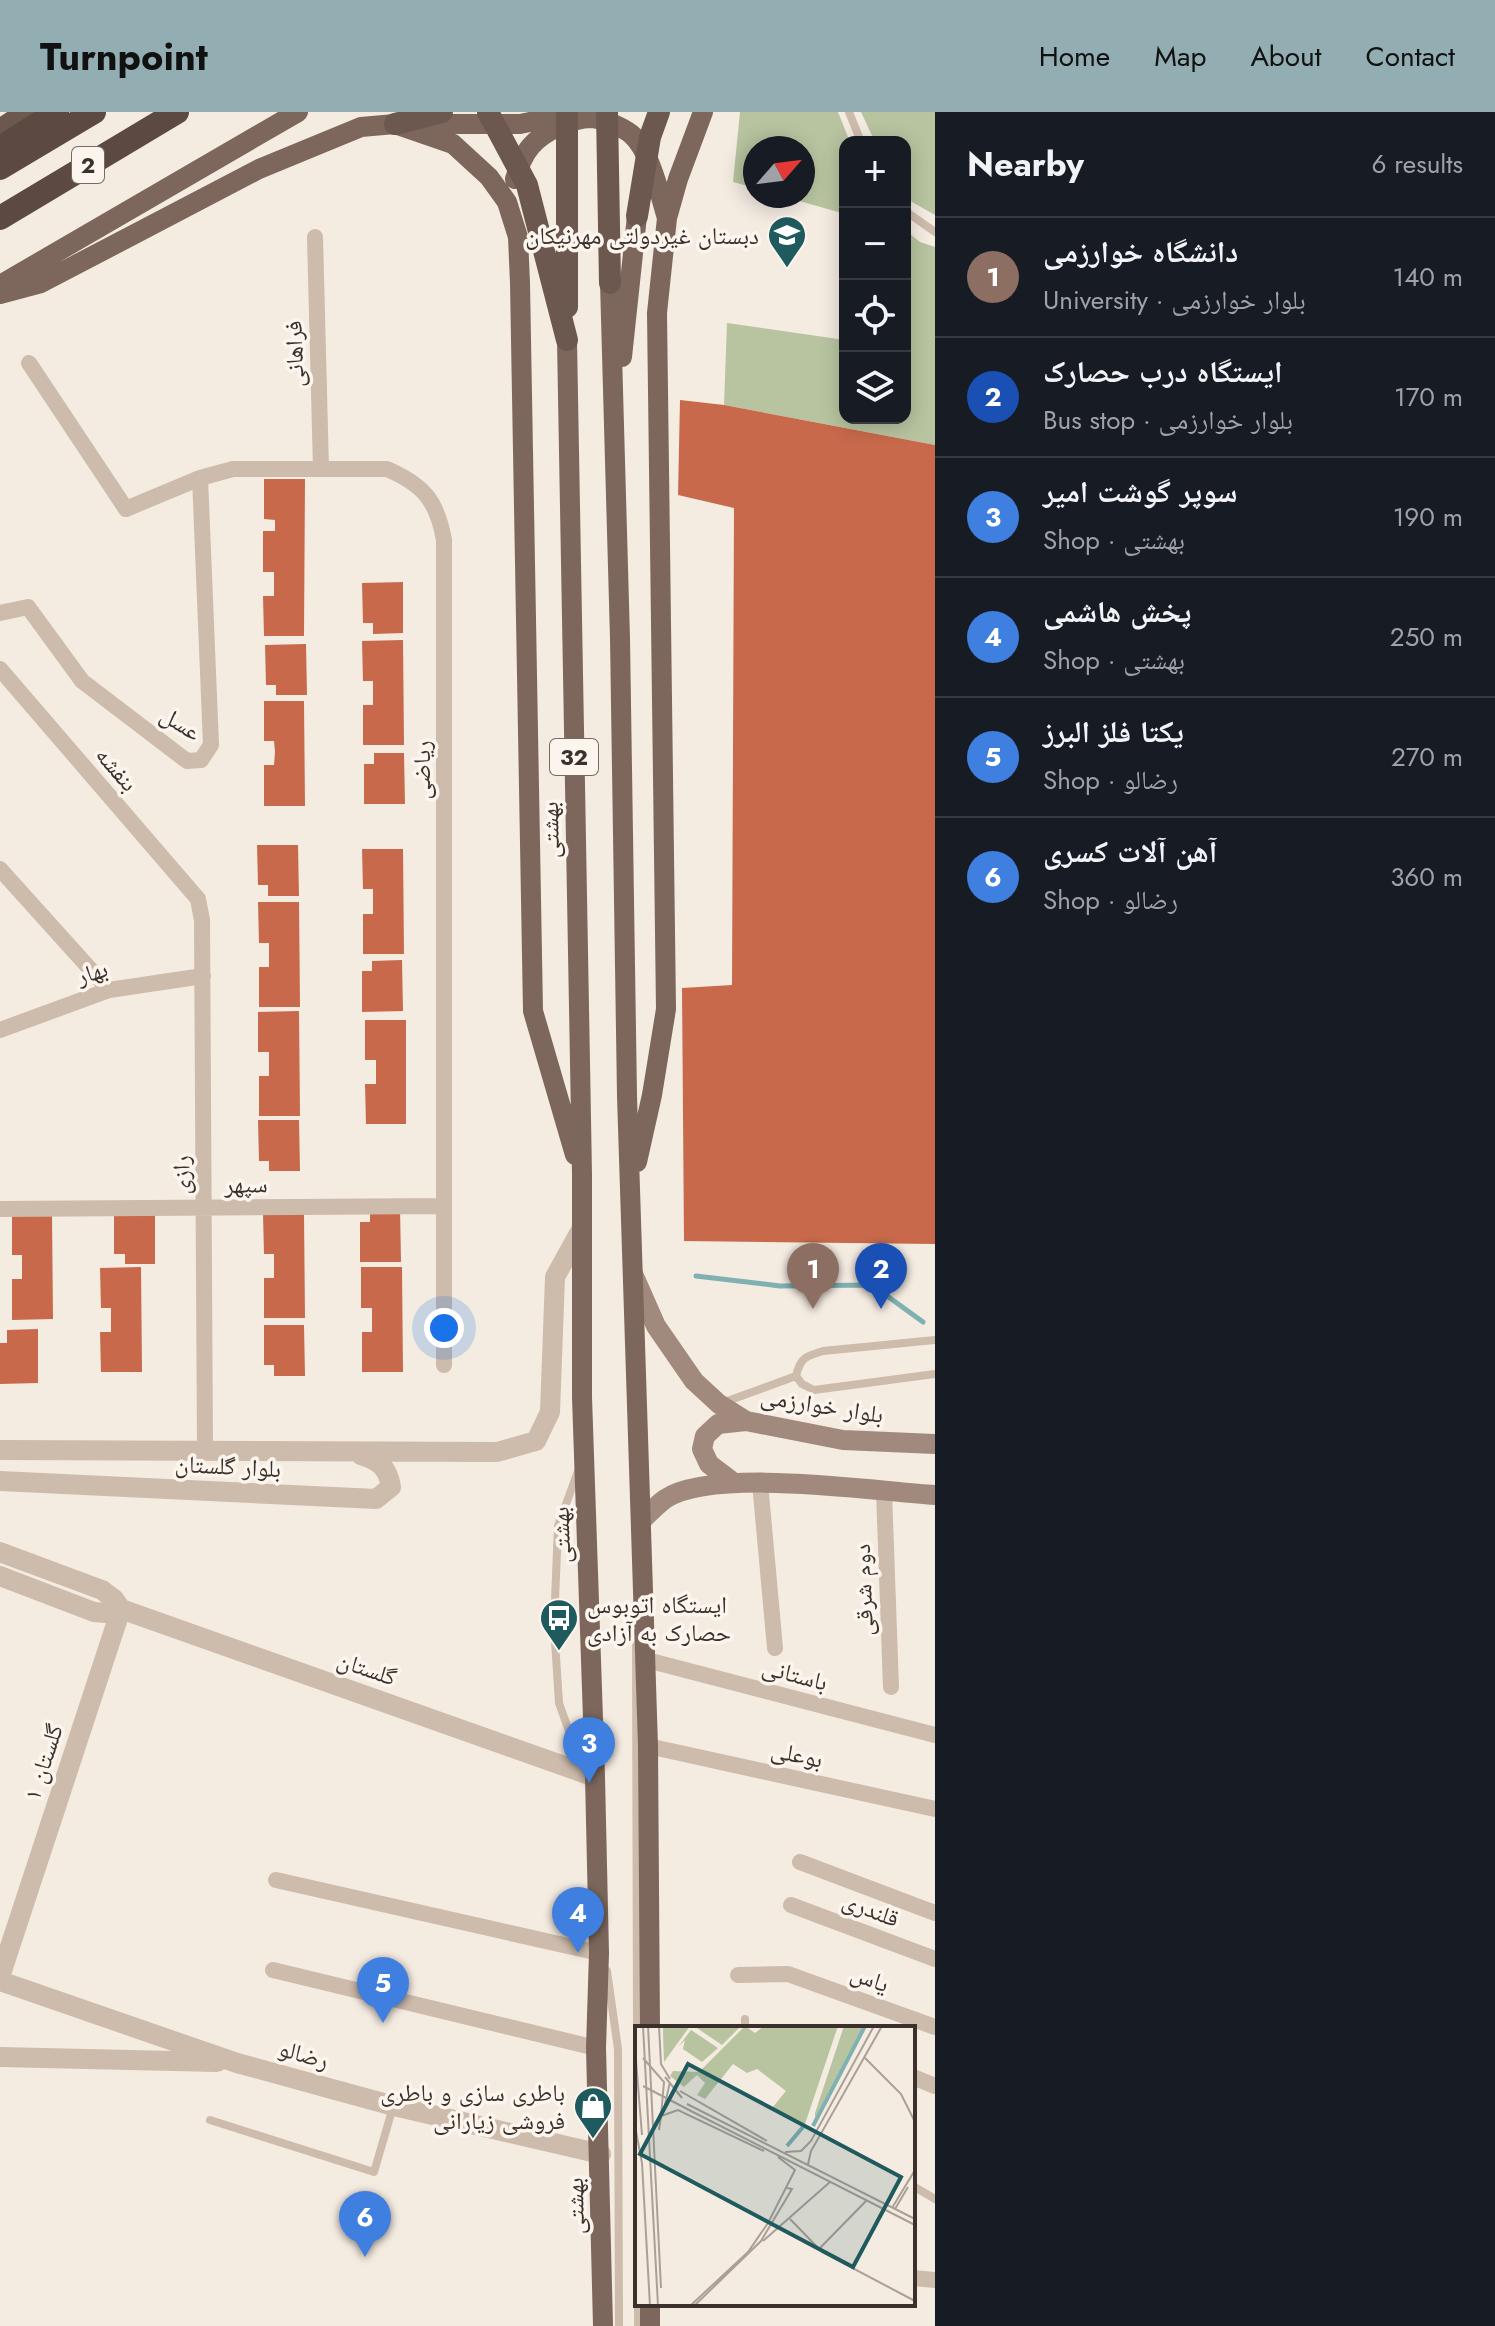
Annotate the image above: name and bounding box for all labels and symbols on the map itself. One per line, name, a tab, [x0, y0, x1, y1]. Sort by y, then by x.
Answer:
north arrow	[743, 136, 815, 208]
road number: 2	[72, 147, 104, 183]
school or university icon: دبستان غیردولتی مهرنیکان	[766, 214, 808, 269]
place label: دبستان غیردولتی مهرنیکان	[525, 218, 759, 253]
street label: فراهانی	[275, 320, 313, 388]
street label: عسل	[154, 697, 208, 749]
street label: بنفشه	[88, 739, 146, 799]
road number: 32	[550, 739, 598, 775]
street label: ریاضی	[404, 741, 439, 799]
street label: بهشتى	[532, 801, 568, 859]
street label: بهار	[71, 951, 112, 994]
street label: رازی	[163, 1155, 199, 1195]
street label: سپهر	[223, 1166, 268, 1202]
pin: 1	[787, 1243, 839, 1309]
pin: 2	[855, 1243, 907, 1309]
your location	[424, 1308, 464, 1348]
street label: بلوار خوارزمی	[758, 1378, 886, 1432]
street label: بلوار گلستان	[174, 1446, 282, 1486]
street label: بهشتی	[543, 1506, 579, 1564]
street label: دوم شرقی	[844, 1543, 882, 1637]
place label: ایستگاه اتوبوس حصارک به آزادی	[587, 1587, 731, 1650]
bus stop icon: ایستگاه اتوبوس حصارک به آزادی	[538, 1597, 580, 1652]
street label: گلستان	[333, 1642, 401, 1694]
street label: باستانی	[758, 1649, 832, 1699]
pin: 3	[563, 1717, 615, 1783]
street label: گلستان ۱	[14, 1719, 72, 1805]
street label: بوعلی	[768, 1731, 826, 1777]
street label: قلندری	[837, 1882, 905, 1936]
pin: 4	[552, 1887, 604, 1953]
street label: یاس	[846, 1955, 894, 2001]
pin: 5	[357, 1957, 409, 2023]
inset map	[635, 2026, 915, 2306]
street label: رضالو	[275, 2030, 333, 2078]
place label: باطری سازی و باطری فروشی زیارانی	[380, 2075, 565, 2138]
shop icon: باطری سازی و باطری فروشی زیارانی	[572, 2085, 614, 2140]
street label: بهشتی	[557, 2177, 593, 2235]
pin: 6	[339, 2191, 391, 2257]

